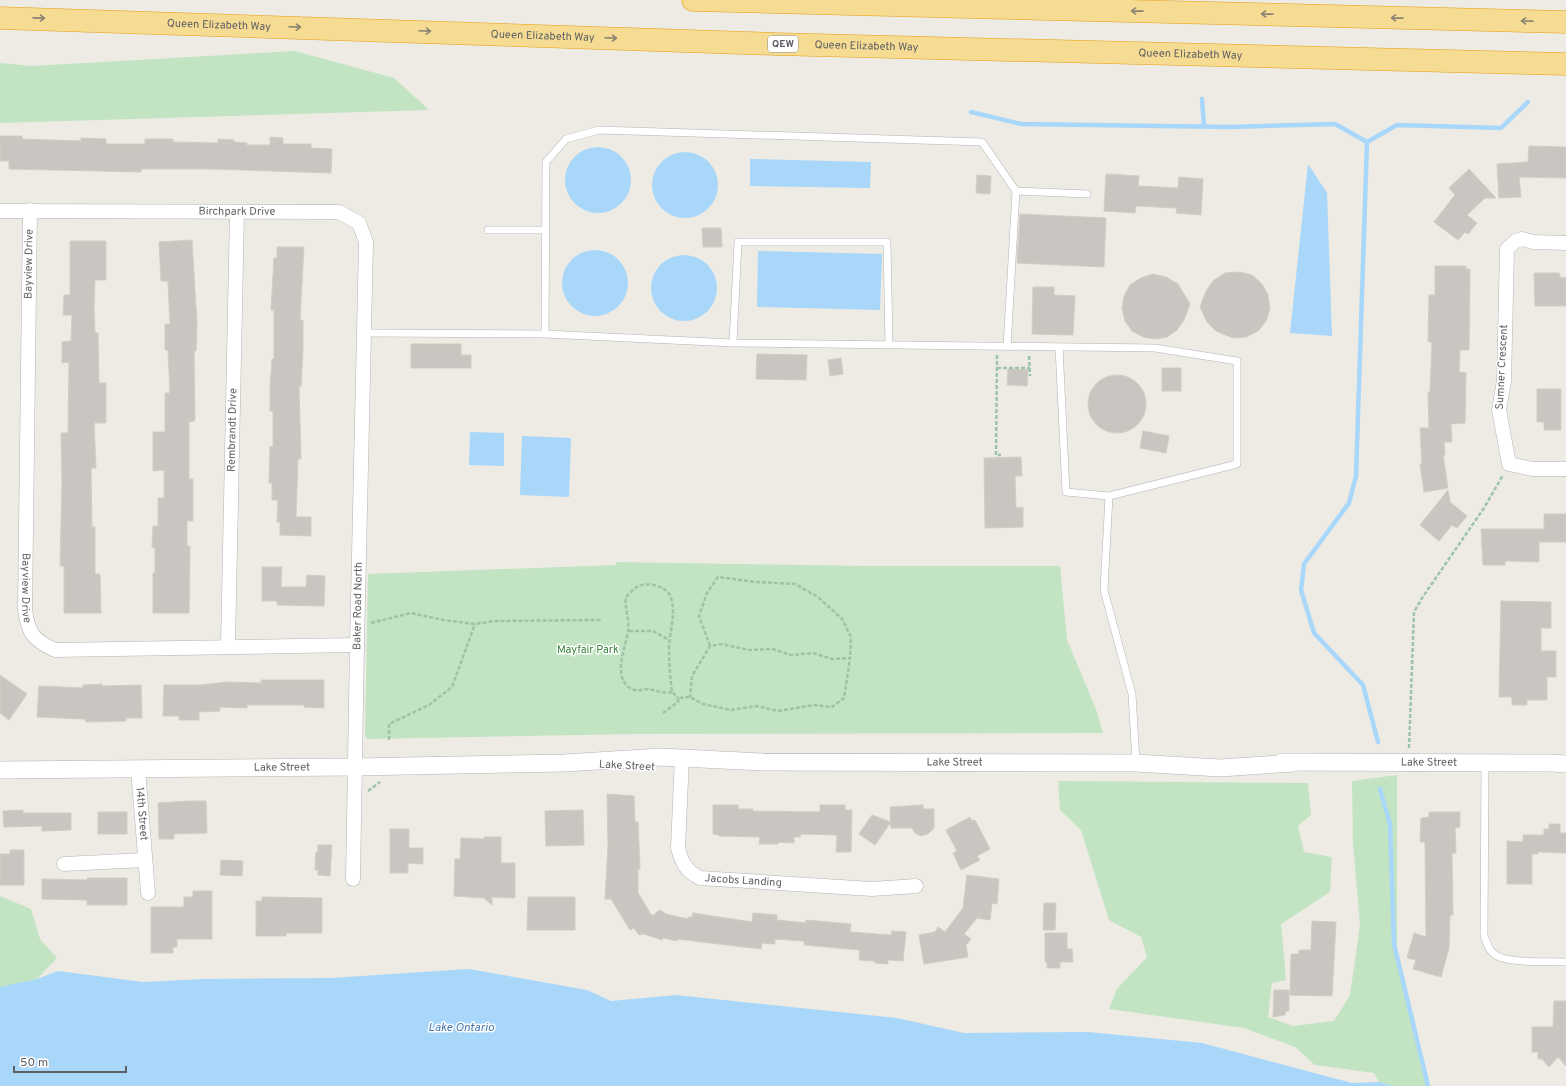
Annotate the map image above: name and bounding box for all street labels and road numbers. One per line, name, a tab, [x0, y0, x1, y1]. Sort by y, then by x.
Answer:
street label: Queen Elizabeth Way	[167, 17, 271, 34]
street label: Queen Elizabeth Way	[490, 27, 595, 45]
road number: QEW	[768, 36, 798, 52]
street label: Queen Elizabeth Way	[814, 38, 919, 55]
street label: Queen Elizabeth Way	[1138, 46, 1243, 63]
street label: Birchpark Drive	[199, 205, 276, 219]
street label: Bayview Drive	[21, 229, 37, 299]
street label: Sumner Crescent	[1493, 324, 1511, 410]
street label: Rembrandt Drive	[225, 388, 240, 472]
street label: Bayview Drive	[18, 553, 34, 624]
street label: Baker Road North	[350, 562, 366, 650]
street label: Lake Street	[926, 755, 983, 770]
street label: Lake Street	[1401, 755, 1457, 770]
street label: Lake Street	[599, 758, 655, 774]
street label: Lake Street	[254, 760, 310, 775]
street label: 14th Street	[132, 786, 151, 841]
street label: Jacobs Landing	[704, 871, 782, 890]

